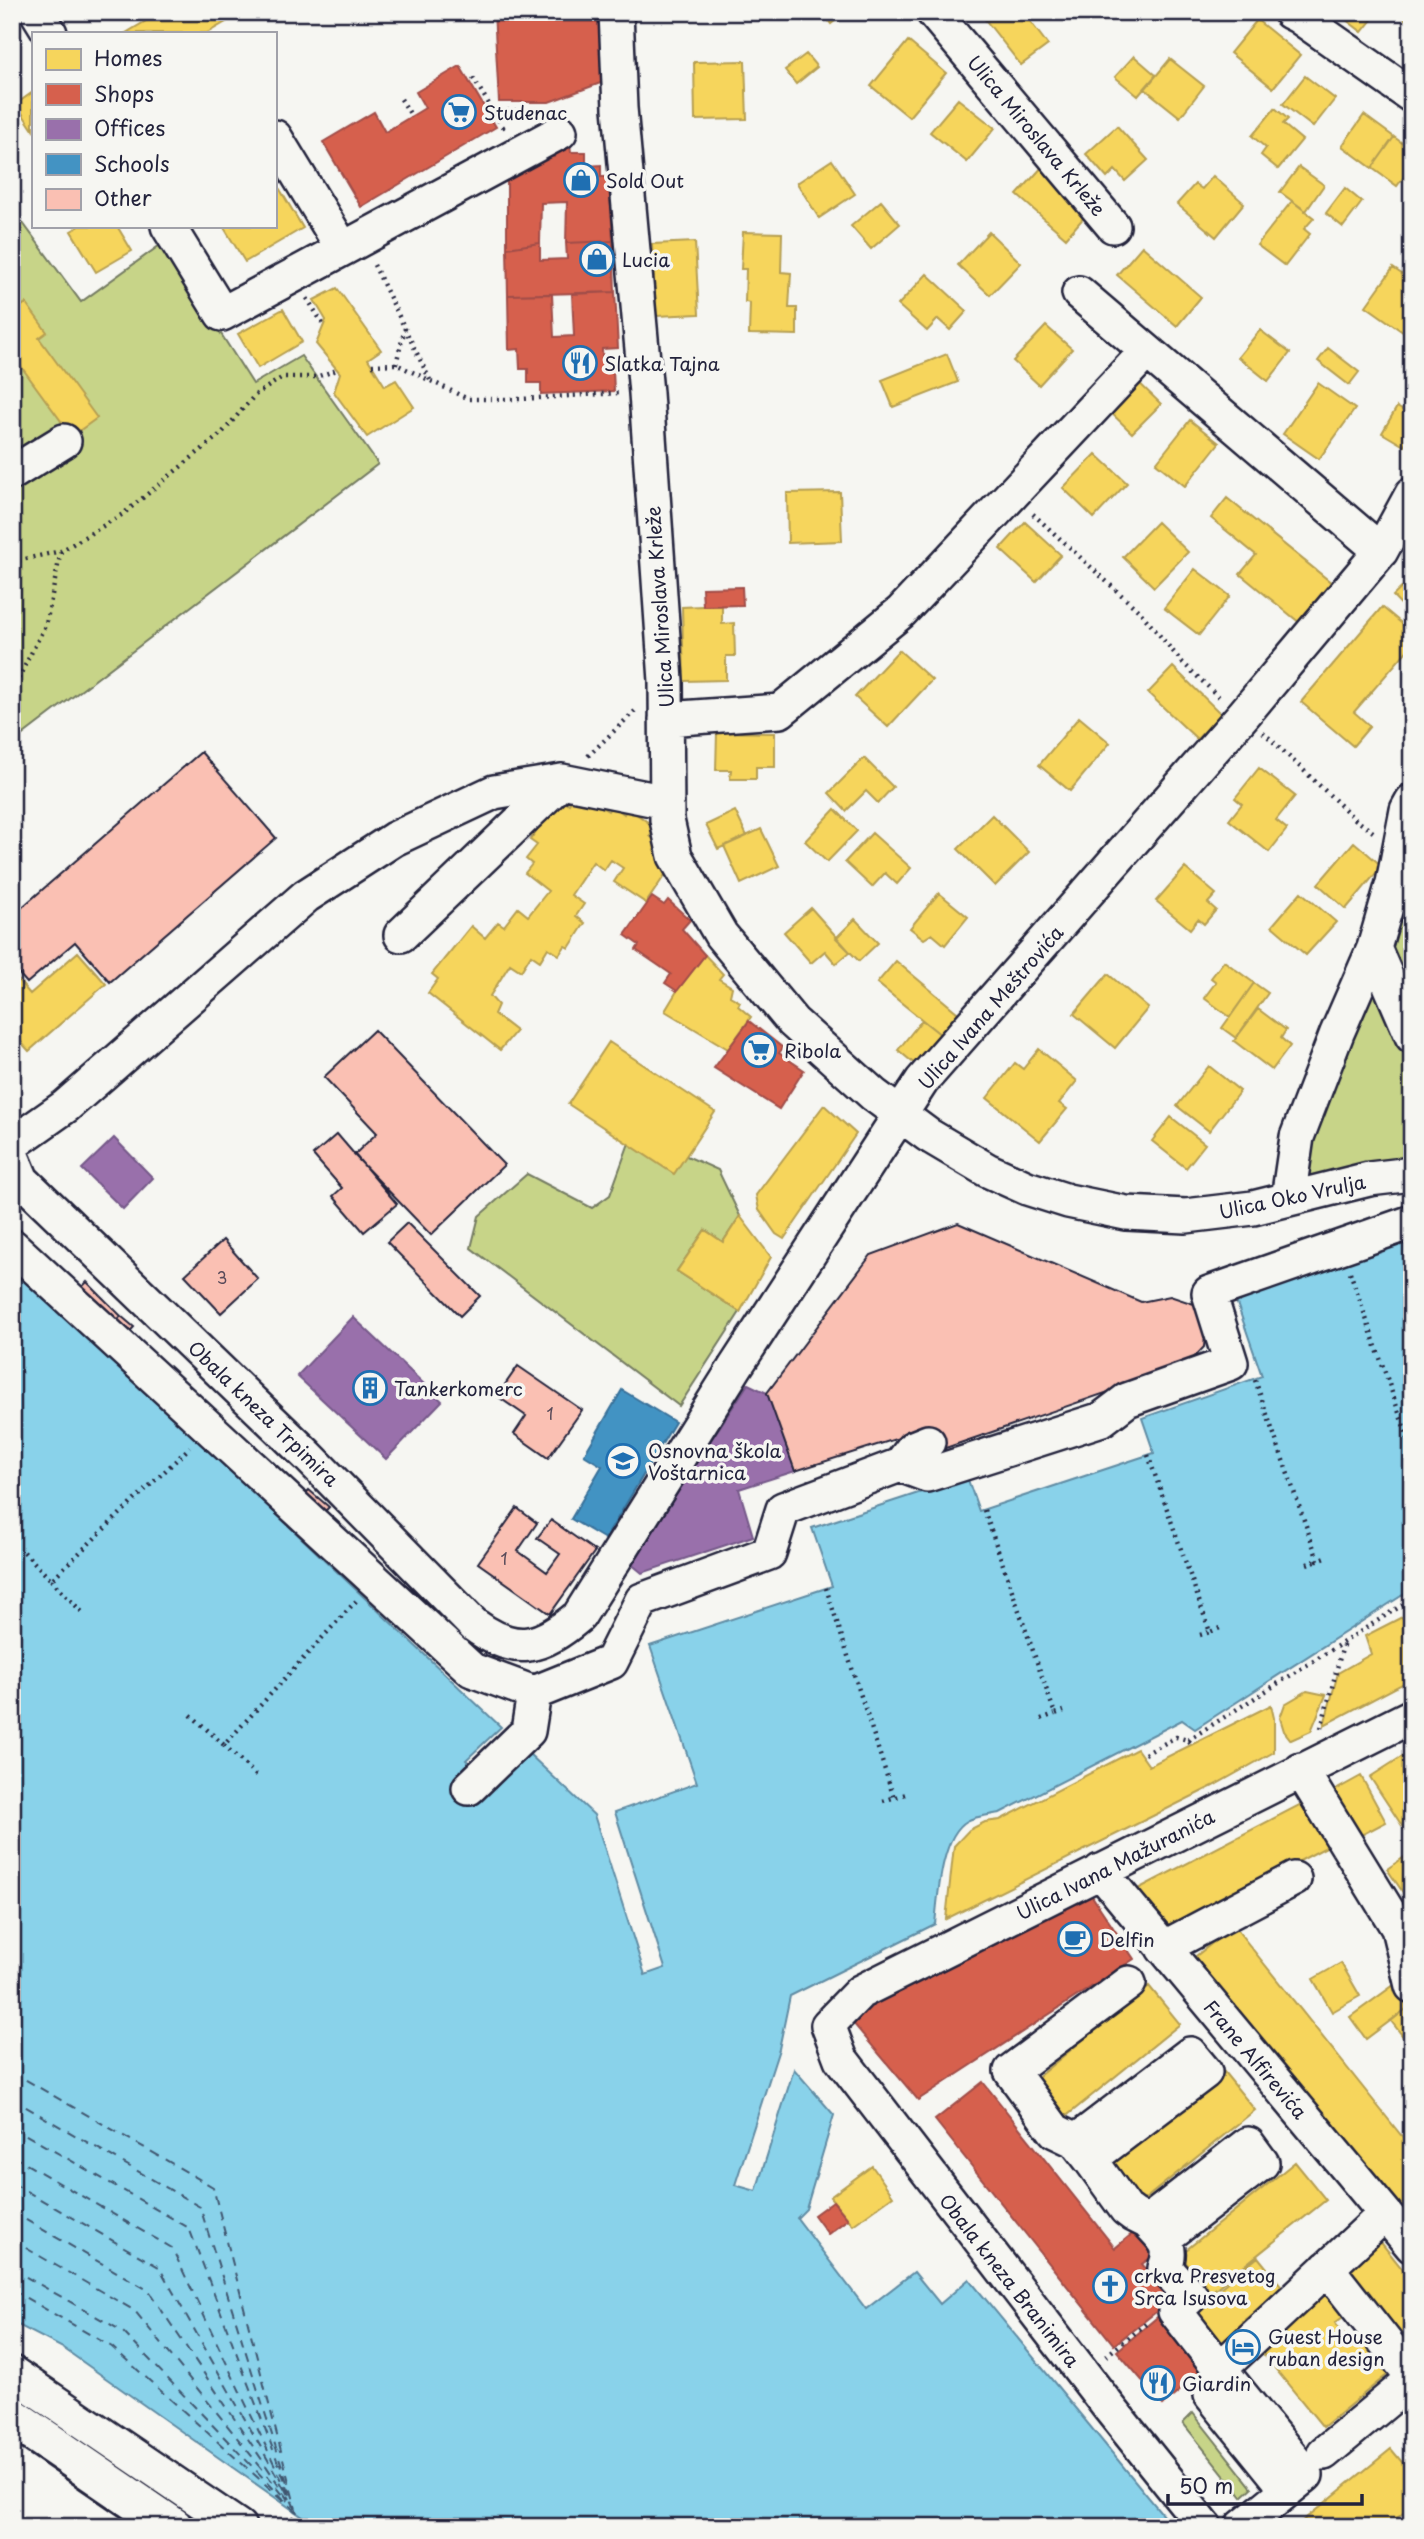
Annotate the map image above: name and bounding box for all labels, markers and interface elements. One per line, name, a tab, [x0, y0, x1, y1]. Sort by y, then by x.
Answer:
legend	[32, 32, 276, 228]
text: Homes	[94, 41, 162, 73]
street label: Ulica Miroslava Krleže	[961, 49, 1113, 221]
text: Shops	[94, 77, 154, 109]
supermarket icon: Studenac	[440, 93, 478, 131]
place label: Studenac	[484, 98, 567, 126]
text: Offices	[94, 111, 165, 143]
text: Schools	[94, 147, 170, 179]
shop icon: Sold Out	[562, 161, 600, 199]
place label: Sold Out	[606, 166, 684, 194]
text: Other	[94, 181, 152, 213]
shop icon: Lucia	[578, 240, 616, 278]
place label: Lucia	[622, 245, 670, 273]
restaurant icon: Slatka Tajna	[561, 344, 599, 382]
place label: Slatka Tajna	[604, 349, 720, 377]
street label: Ulica Miroslava Krleže	[638, 505, 680, 709]
street label: Ulica Ivana Meštrovića	[911, 919, 1069, 1095]
supermarket icon: Ribola	[740, 1031, 778, 1069]
place label: Ribola	[784, 1036, 841, 1064]
street label: Ulica Oko Vrulja	[1216, 1167, 1368, 1225]
house number: 3	[217, 1265, 227, 1289]
street label: Obala kneza Trpimira	[182, 1334, 346, 1492]
building icon: Tankerkomerc	[351, 1369, 389, 1407]
place label: Tankerkomerc	[394, 1374, 523, 1402]
house number: 1	[546, 1401, 554, 1425]
place label: Osnovna škola Voštarnica	[648, 1436, 782, 1486]
school or university icon: Osnovna škola Voštarnica	[604, 1442, 642, 1480]
house number: 1	[500, 1546, 508, 1570]
street label: Ulica Ivana Mažuranića	[1011, 1802, 1219, 1926]
cafe icon: Delfin	[1056, 1920, 1094, 1958]
place label: Delfin	[1100, 1925, 1155, 1953]
street label: Frane Alfirevića	[1198, 1993, 1314, 2125]
street label: Obala kneza Branimira	[933, 2187, 1087, 2373]
place label: crkva Presvetog Srca Isusova	[1134, 2261, 1276, 2311]
church icon: crkva Presvetog Srca Isusova	[1091, 2267, 1129, 2305]
place label: Guest House ruban design	[1268, 2322, 1385, 2372]
hotel icon: Guest House ruban design	[1224, 2328, 1262, 2366]
restaurant icon: Giardin	[1139, 2364, 1177, 2402]
place label: Giardin	[1182, 2369, 1251, 2397]
scale bar	[1168, 2462, 1363, 2506]
text: 50 m	[1179, 2469, 1233, 2501]

